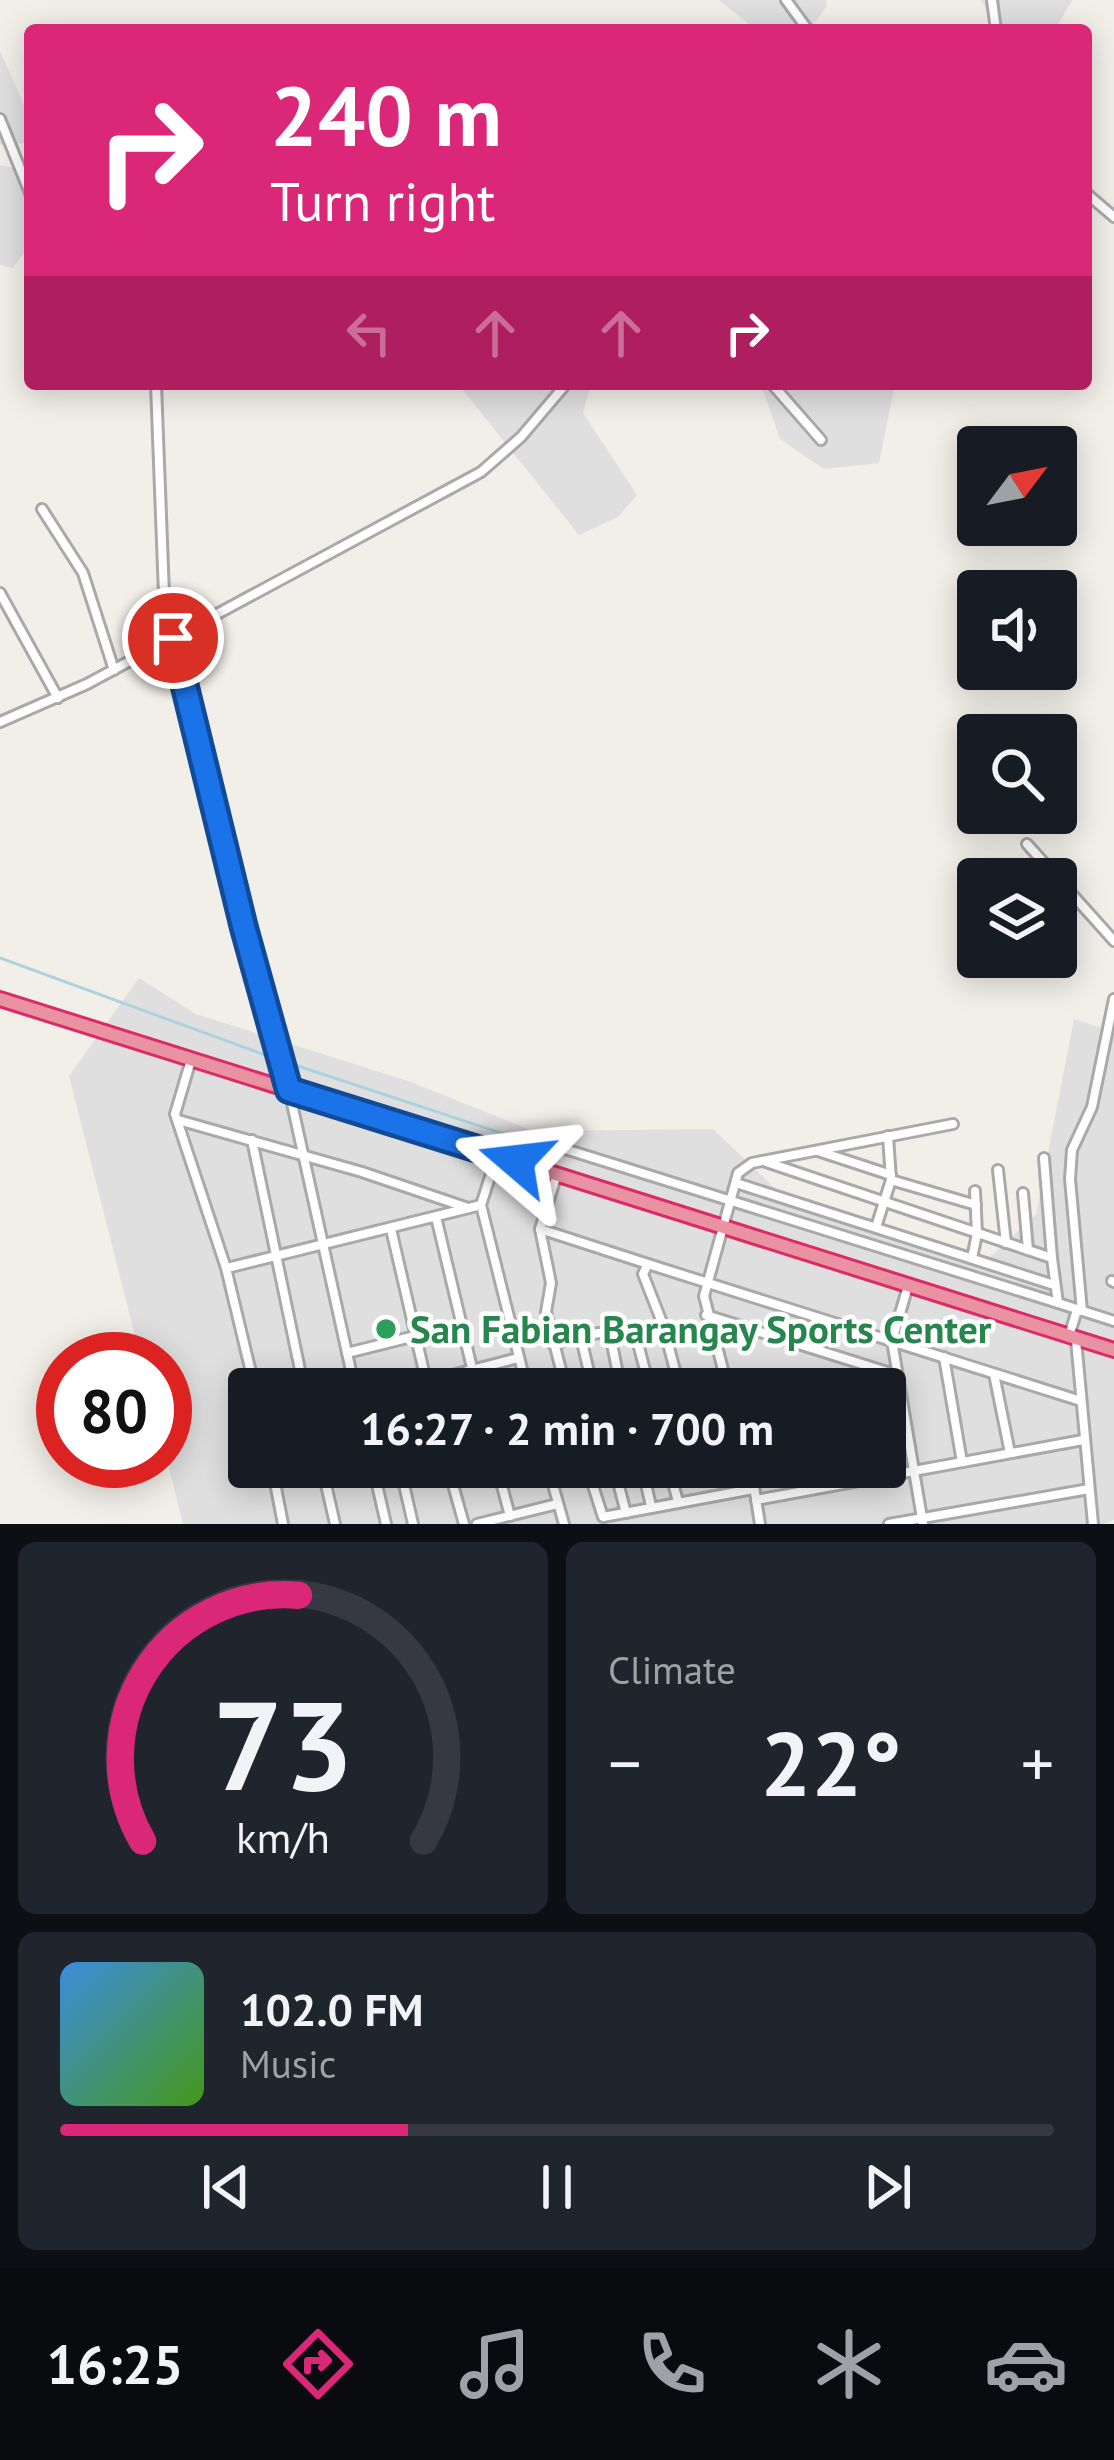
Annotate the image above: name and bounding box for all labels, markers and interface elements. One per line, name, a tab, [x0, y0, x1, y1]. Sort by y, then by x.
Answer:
text: 240 m	[270, 60, 502, 169]
icon: right	[72, 72, 228, 228]
text: Turn right	[270, 166, 495, 236]
icon: left	[336, 300, 402, 366]
icon: ahead	[462, 300, 528, 366]
icon: ahead	[588, 300, 654, 366]
icon: right	[714, 300, 780, 366]
north arrow	[957, 426, 1077, 546]
map controls	[957, 426, 1077, 978]
button: sound	[957, 570, 1077, 690]
pin	[122, 587, 224, 689]
icon: arrive	[140, 605, 206, 671]
button: search	[957, 714, 1077, 834]
button: layers	[957, 858, 1077, 978]
position arrow	[453, 1098, 579, 1224]
place label: San Fabian Barangay Sports Center	[410, 1303, 992, 1354]
marker: San Fabian Barangay Sports Center	[373, 1316, 399, 1342]
speed limit sign: 80	[36, 1332, 192, 1488]
text: 16:27 · 2 min · 700 m	[360, 1399, 774, 1457]
text: Climate	[608, 1644, 736, 1695]
text: 73	[212, 1663, 354, 1824]
text: 22°	[760, 1704, 902, 1821]
text: −	[608, 1720, 641, 1805]
text: +	[1021, 1720, 1054, 1805]
text: km/h	[236, 1809, 330, 1865]
text: 102.0 FM	[240, 1980, 423, 2038]
text: Music	[240, 2038, 336, 2089]
icon: previous	[193, 2154, 259, 2220]
icon: pause	[524, 2154, 590, 2220]
icon: next	[855, 2154, 921, 2220]
icon: directions	[276, 2322, 360, 2406]
icon: music	[453, 2322, 537, 2406]
icon: phone	[630, 2322, 714, 2406]
icon: climate	[807, 2322, 891, 2406]
icon: car	[984, 2322, 1068, 2406]
text: 16:25	[46, 2329, 183, 2399]

